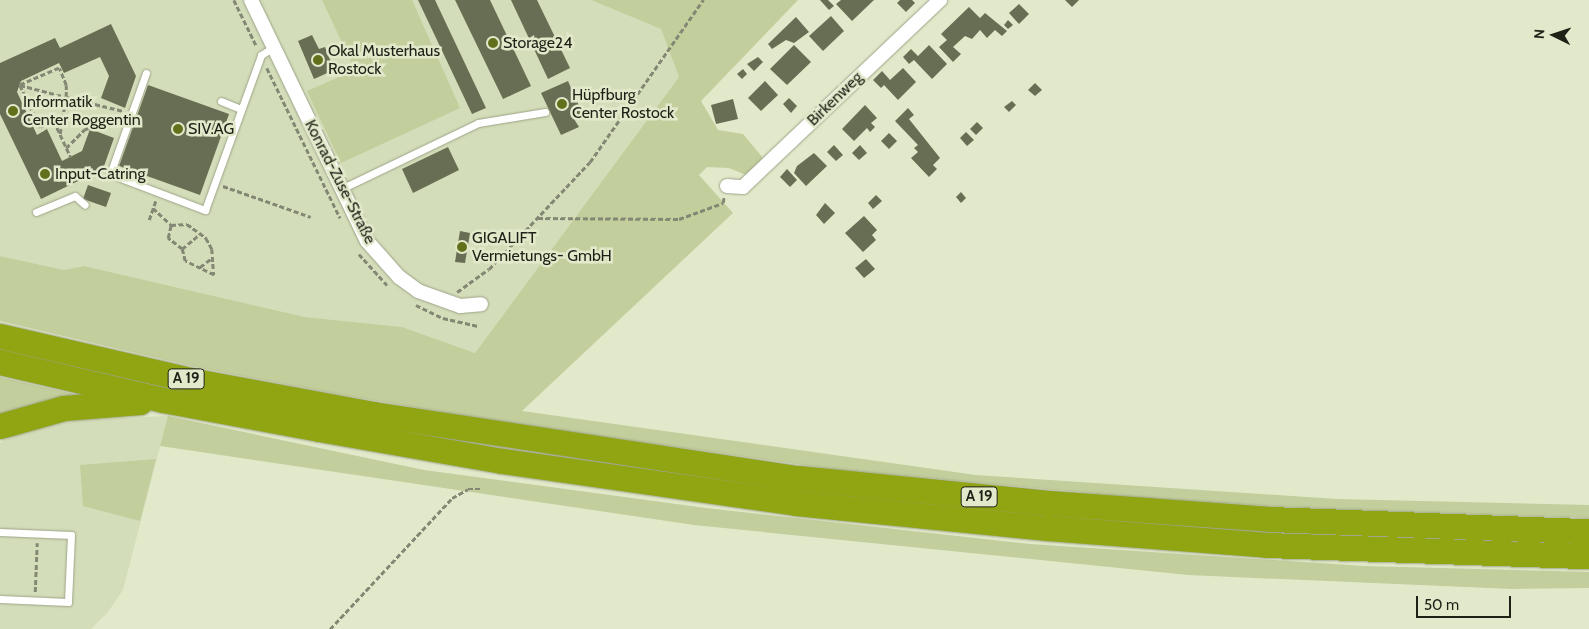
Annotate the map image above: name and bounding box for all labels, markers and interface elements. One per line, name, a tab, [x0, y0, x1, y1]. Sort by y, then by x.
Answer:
north arrow	[1529, 10, 1579, 60]
text: N	[1530, 28, 1548, 40]
place label: Storage24	[503, 33, 572, 53]
marker: Storage24	[487, 37, 499, 49]
place label: Okal Musterhaus Rostock	[328, 41, 440, 79]
marker: Okal Musterhaus Rostock	[312, 54, 324, 66]
street label: Birkenweg	[803, 68, 867, 130]
place label: Hüpfburg Center Rostock	[572, 85, 674, 123]
place label: Informatik Center Roggentin	[23, 92, 141, 130]
marker: Hüpfburg Center Rostock	[556, 98, 568, 110]
marker: Informatik Center Roggentin	[7, 105, 19, 117]
street label: Konrad-Zuse-Straße	[300, 117, 380, 247]
place label: SIV.AG	[188, 119, 234, 139]
marker: SIV.AG	[172, 123, 184, 135]
place label: Input-Catring	[55, 164, 145, 184]
marker: Input-Catring	[39, 168, 51, 180]
place label: GIGALIFT Vermietungs- GmbH	[472, 228, 612, 266]
marker: GIGALIFT Vermietungs- GmbH	[456, 241, 468, 253]
road number: A 19	[167, 366, 205, 392]
road number: A 19	[960, 484, 998, 510]
scale bar	[1419, 586, 1514, 618]
text: 50 m	[1424, 596, 1459, 614]

